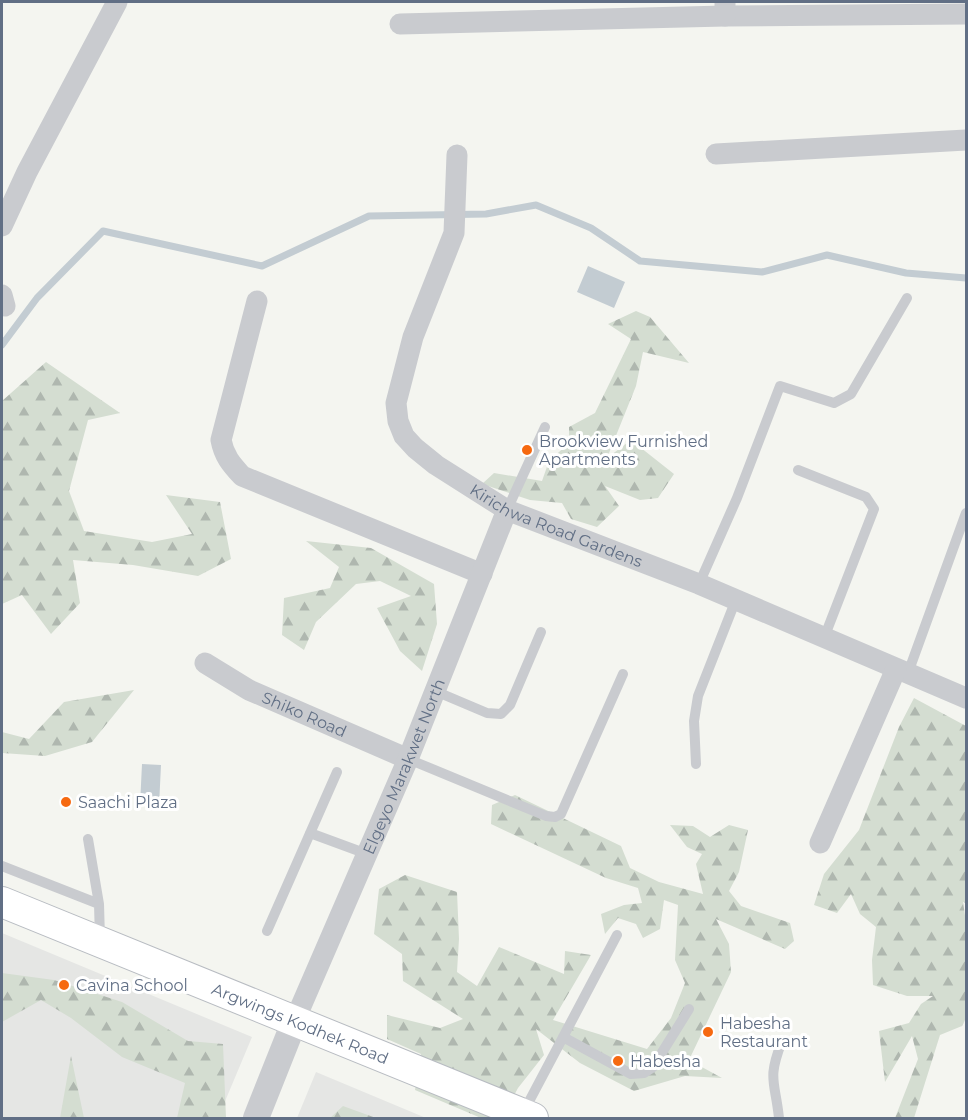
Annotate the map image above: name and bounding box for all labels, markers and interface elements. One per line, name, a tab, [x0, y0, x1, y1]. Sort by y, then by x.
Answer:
place label: Brookview Furnished Apartments	[539, 432, 708, 469]
marker: Brookview Furnished Apartments	[520, 443, 534, 457]
street label: Kirichwa Road Gardens	[467, 480, 646, 571]
street label: Elgeyo Marakwet North	[358, 676, 449, 857]
street label: Shiko Road	[259, 687, 350, 741]
place label: Saachi Plaza	[78, 793, 178, 812]
marker: Saachi Plaza	[59, 795, 73, 809]
place label: Cavina School	[76, 976, 188, 995]
marker: Cavina School	[57, 978, 71, 992]
street label: Argwings Kodhek Road	[209, 979, 391, 1068]
place label: Habesha Restaurant	[720, 1014, 808, 1051]
marker: Habesha Restaurant	[701, 1025, 715, 1039]
place label: Habesha	[630, 1052, 701, 1071]
marker: Habesha	[611, 1054, 625, 1068]

